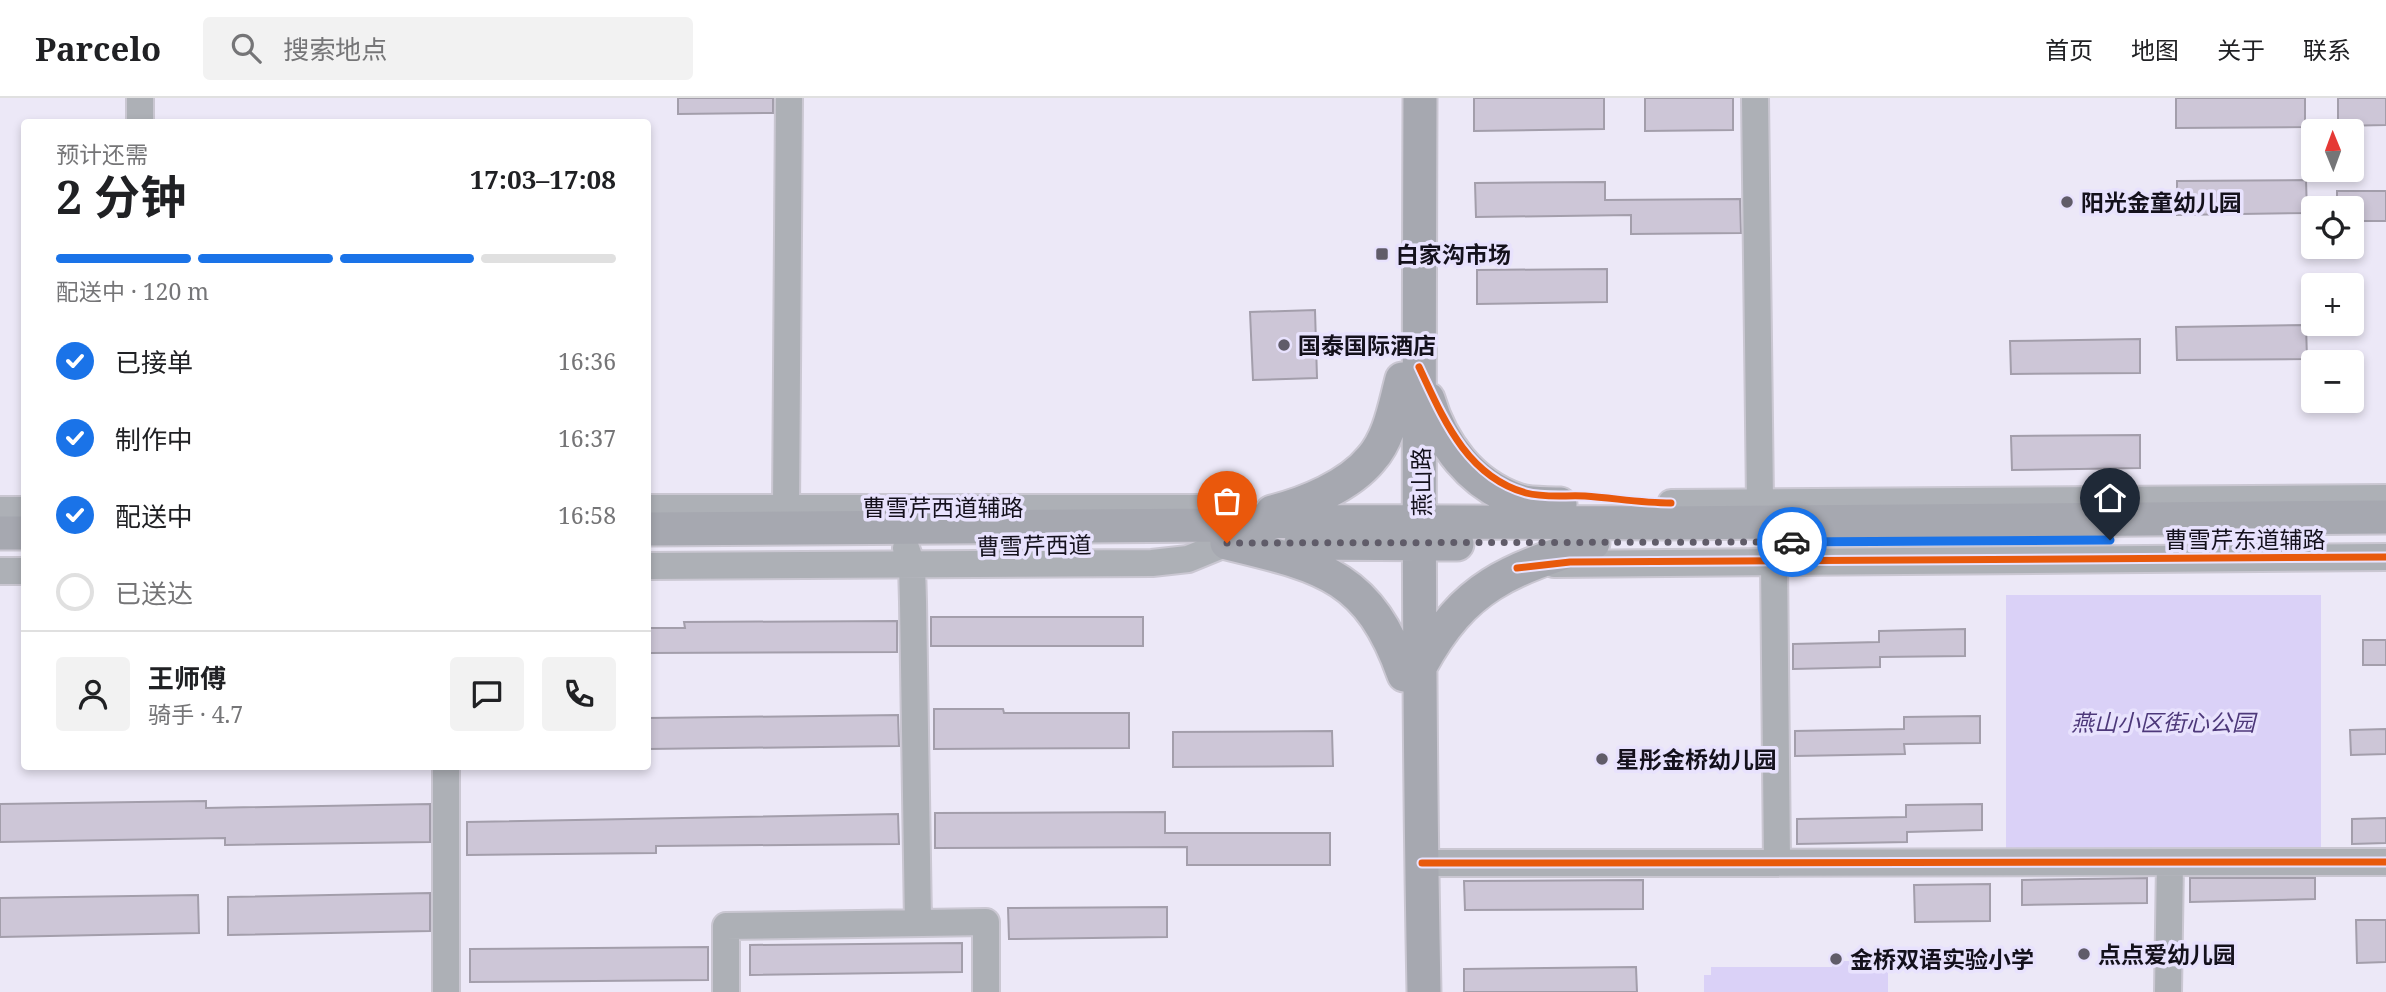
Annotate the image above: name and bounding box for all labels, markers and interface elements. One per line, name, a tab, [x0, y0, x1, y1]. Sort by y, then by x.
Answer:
search box	[203, 17, 693, 80]
text: Parcelo	[35, 26, 161, 71]
icon: search	[227, 29, 265, 67]
text: 搜索地点	[283, 31, 387, 67]
text: 首页	[2045, 33, 2093, 66]
text: 地图	[2131, 33, 2179, 66]
text: 关于	[2217, 33, 2265, 66]
text: 联系	[2303, 33, 2351, 66]
north arrow	[2301, 119, 2364, 182]
map controls	[2301, 119, 2364, 413]
text: 预计还需	[56, 138, 148, 170]
text: 17:03–17:08	[470, 161, 616, 197]
text: 2 分钟	[56, 165, 186, 227]
place label: 阳光金童幼儿园	[2081, 186, 2242, 218]
marker: 阳光金童幼儿园	[2059, 194, 2075, 210]
button: locate	[2301, 196, 2364, 259]
place label: 白家沟市场	[1396, 238, 1511, 270]
marker: 白家沟市场	[1374, 246, 1390, 262]
button: +	[2301, 273, 2364, 336]
text: 配送中 · 120 m	[56, 275, 209, 307]
place label: 国泰国际酒店	[1298, 329, 1436, 361]
marker: 国泰国际酒店	[1276, 337, 1292, 353]
icon: check	[56, 342, 94, 380]
text: 已接单	[115, 344, 193, 380]
text: 16:36	[558, 345, 616, 377]
button: −	[2301, 350, 2364, 413]
icon: check	[56, 419, 94, 457]
text: 制作中	[115, 421, 193, 457]
text: 16:37	[558, 422, 616, 454]
street label: 燕山路	[1404, 447, 1438, 517]
pin	[2080, 468, 2140, 540]
pin	[1197, 471, 1257, 543]
icon: home	[2091, 479, 2129, 517]
icon: bag	[1208, 482, 1246, 520]
street label: 曹雪芹西道辅路	[863, 491, 1024, 523]
icon: check	[56, 496, 94, 534]
text: 配送中	[115, 498, 193, 534]
text: 16:58	[558, 499, 616, 531]
courier	[1757, 507, 1827, 577]
icon: car	[1773, 523, 1811, 561]
street label: 曹雪芹东道辅路	[2165, 523, 2326, 555]
street label: 曹雪芹西道	[976, 528, 1092, 562]
text: 已送达	[115, 575, 193, 611]
button: person	[56, 657, 130, 731]
button: chat	[450, 657, 524, 731]
button: phone	[542, 657, 616, 731]
text: 王师傅	[148, 660, 226, 696]
text: 骑手 · 4.7	[148, 698, 243, 730]
park label: 燕山小区街心公园	[2071, 706, 2258, 738]
place label: 星彤金桥幼儿园	[1616, 743, 1777, 775]
marker: 星彤金桥幼儿园	[1594, 751, 1610, 767]
place label: 点点爱幼儿园	[2098, 938, 2236, 970]
place label: 金桥双语实验小学	[1850, 943, 2034, 975]
marker: 点点爱幼儿园	[2076, 946, 2092, 962]
marker: 金桥双语实验小学	[1828, 951, 1844, 967]

